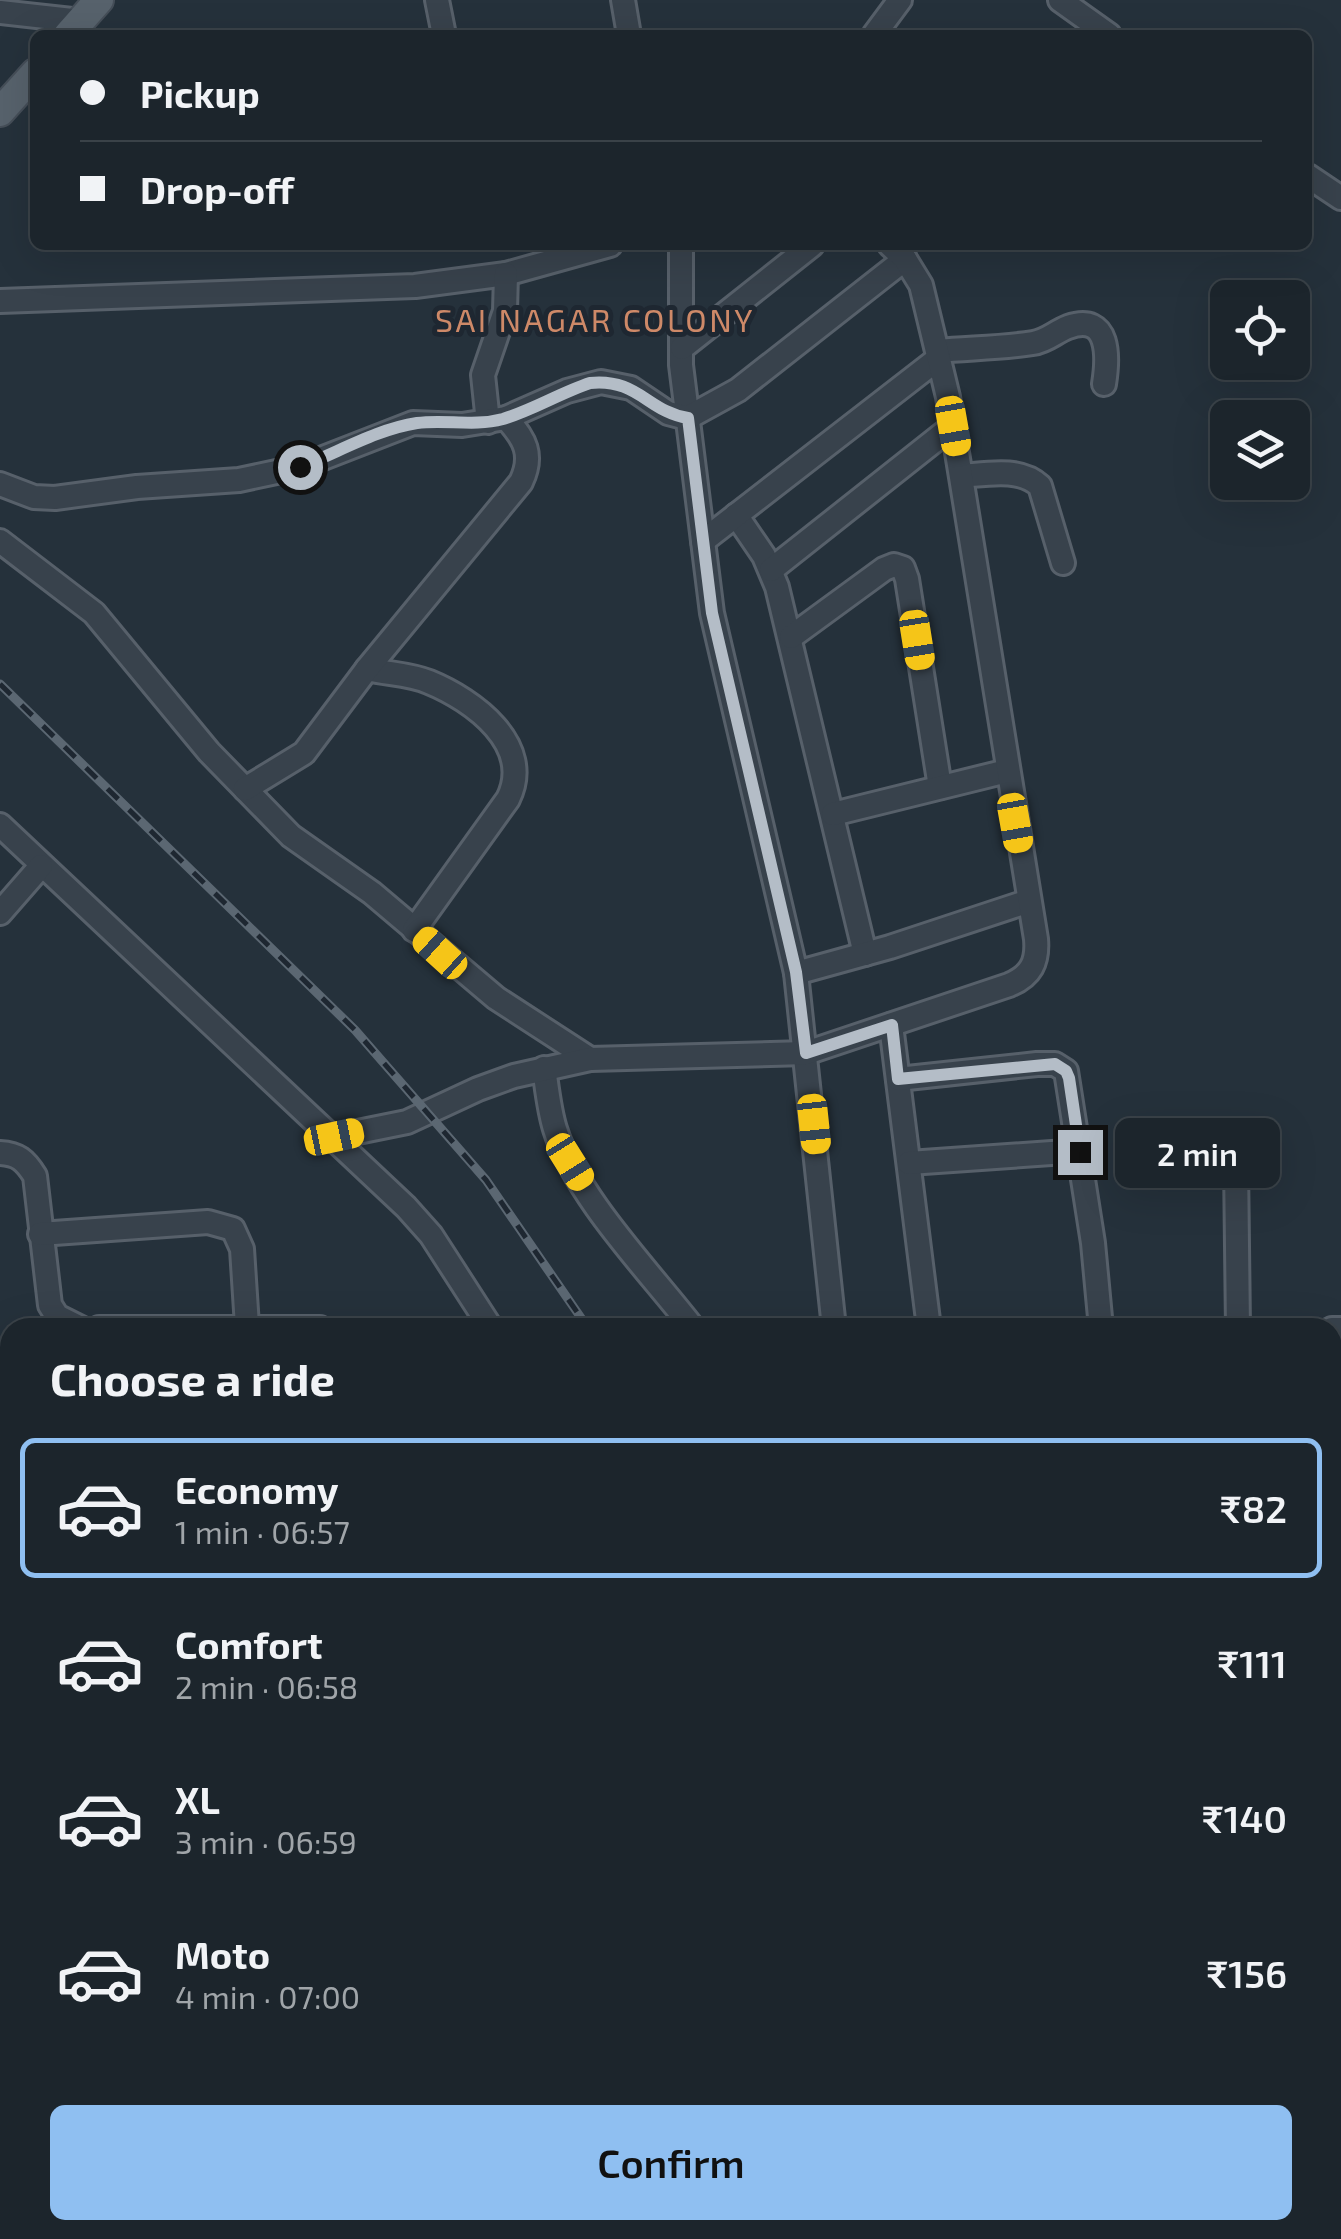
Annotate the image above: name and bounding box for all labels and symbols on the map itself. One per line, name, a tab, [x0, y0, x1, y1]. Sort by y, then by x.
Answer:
district label: SAI NAGAR COLONY	[435, 300, 755, 338]
car	[933, 394, 973, 458]
route start	[278, 445, 323, 490]
car	[897, 608, 937, 672]
car	[995, 791, 1035, 855]
car	[408, 922, 472, 984]
car	[796, 1093, 832, 1155]
car	[302, 1116, 366, 1158]
callout: 2 min	[1115, 1117, 1280, 1187]
car	[541, 1129, 599, 1195]
route end	[1058, 1130, 1103, 1175]

